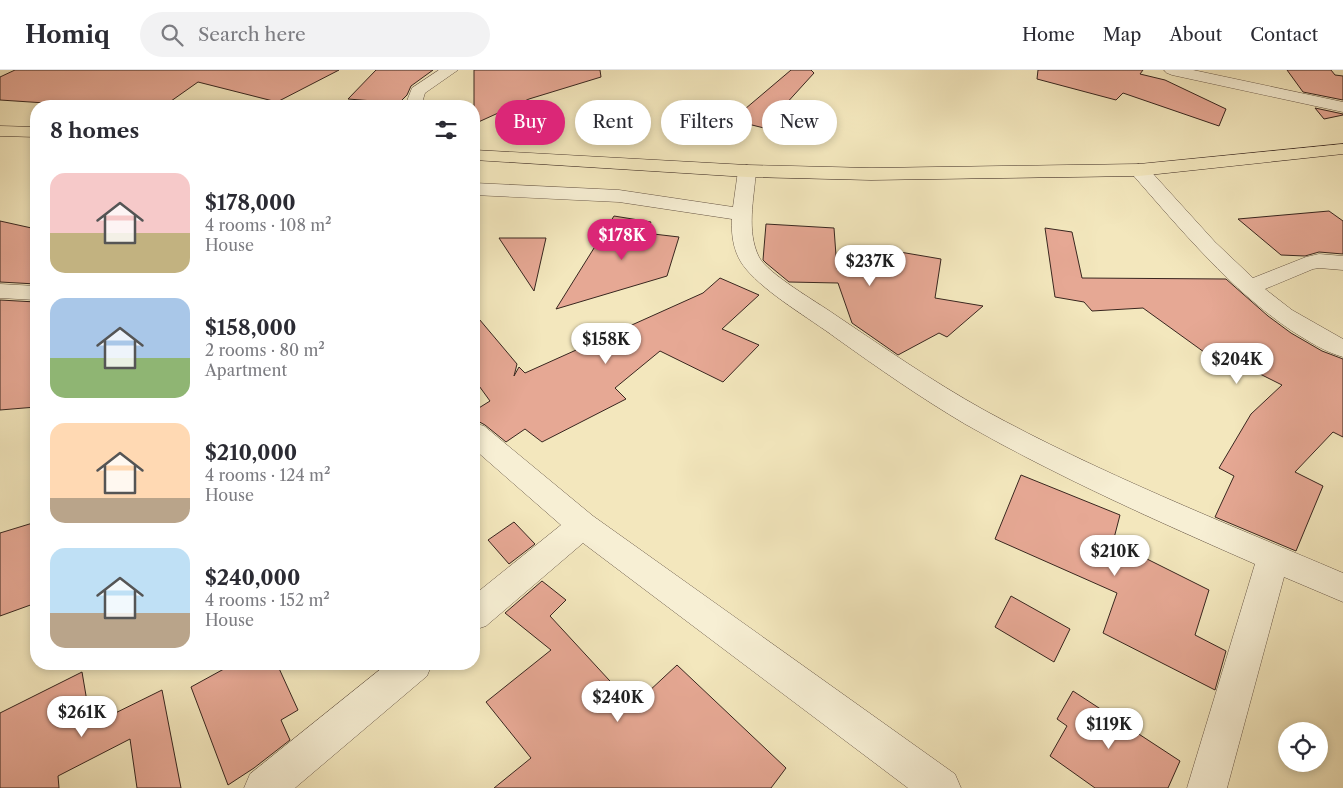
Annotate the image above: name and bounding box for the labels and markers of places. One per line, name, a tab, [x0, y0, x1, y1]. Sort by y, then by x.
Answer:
pin: $178K	[587, 218, 657, 261]
pin: $237K	[835, 244, 905, 287]
pin: $158K	[571, 322, 641, 365]
pin: $204K	[1202, 342, 1272, 385]
pin: $210K	[1080, 534, 1150, 577]
pin: $240K	[583, 680, 653, 723]
pin: $261K	[47, 696, 117, 738]
pin: $119K	[1074, 708, 1144, 750]

